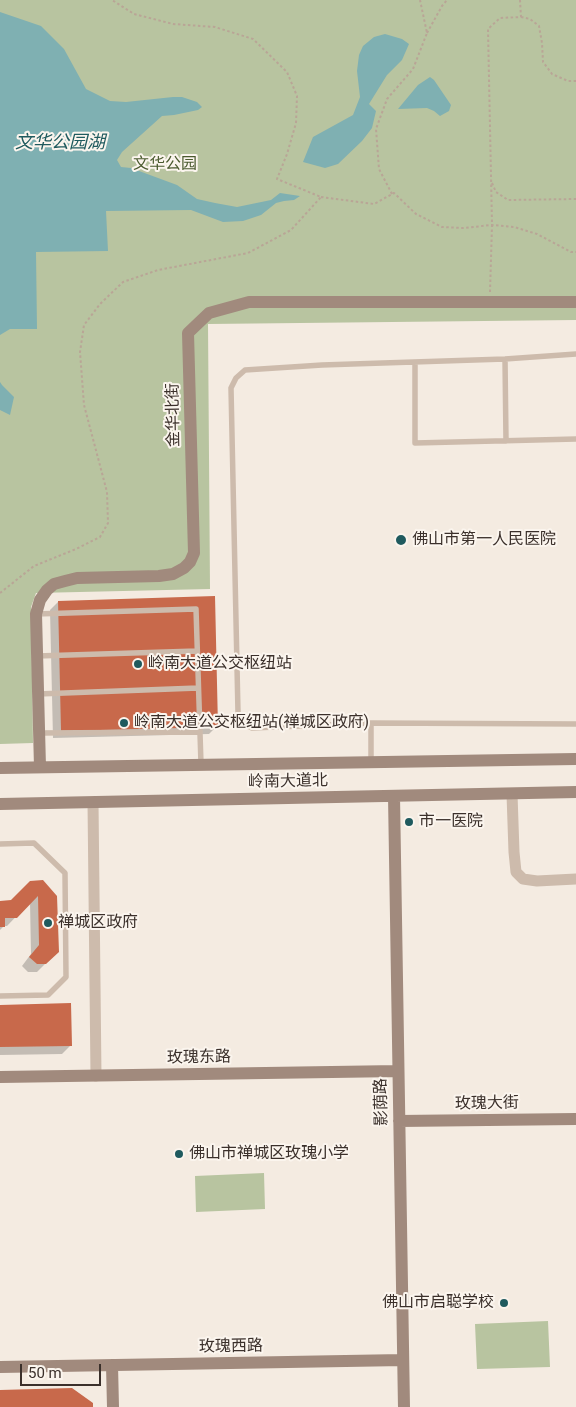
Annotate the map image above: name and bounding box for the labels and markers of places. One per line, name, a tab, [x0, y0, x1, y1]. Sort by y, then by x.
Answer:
place label: 佛山市第一人民医院	[412, 530, 556, 550]
marker: 佛山市第一人民医院	[394, 533, 408, 547]
place label: 岭南大道公交枢纽站	[148, 654, 292, 674]
marker: 岭南大道公交枢纽站	[132, 658, 144, 670]
place label: 岭南大道公交枢纽站(禅城区政府)	[134, 713, 369, 733]
marker: 岭南大道公交枢纽站(禅城区政府)	[118, 717, 130, 729]
place label: 市一医院	[419, 812, 483, 832]
marker: 市一医院	[403, 816, 415, 828]
place label: 禅城区政府	[58, 913, 138, 933]
marker: 禅城区政府	[42, 917, 54, 929]
place label: 佛山市禅城区玫瑰小学	[189, 1144, 349, 1164]
marker: 佛山市禅城区玫瑰小学	[173, 1148, 185, 1160]
place label: 佛山市启聪学校	[382, 1293, 494, 1313]
marker: 佛山市启聪学校	[498, 1297, 510, 1309]

